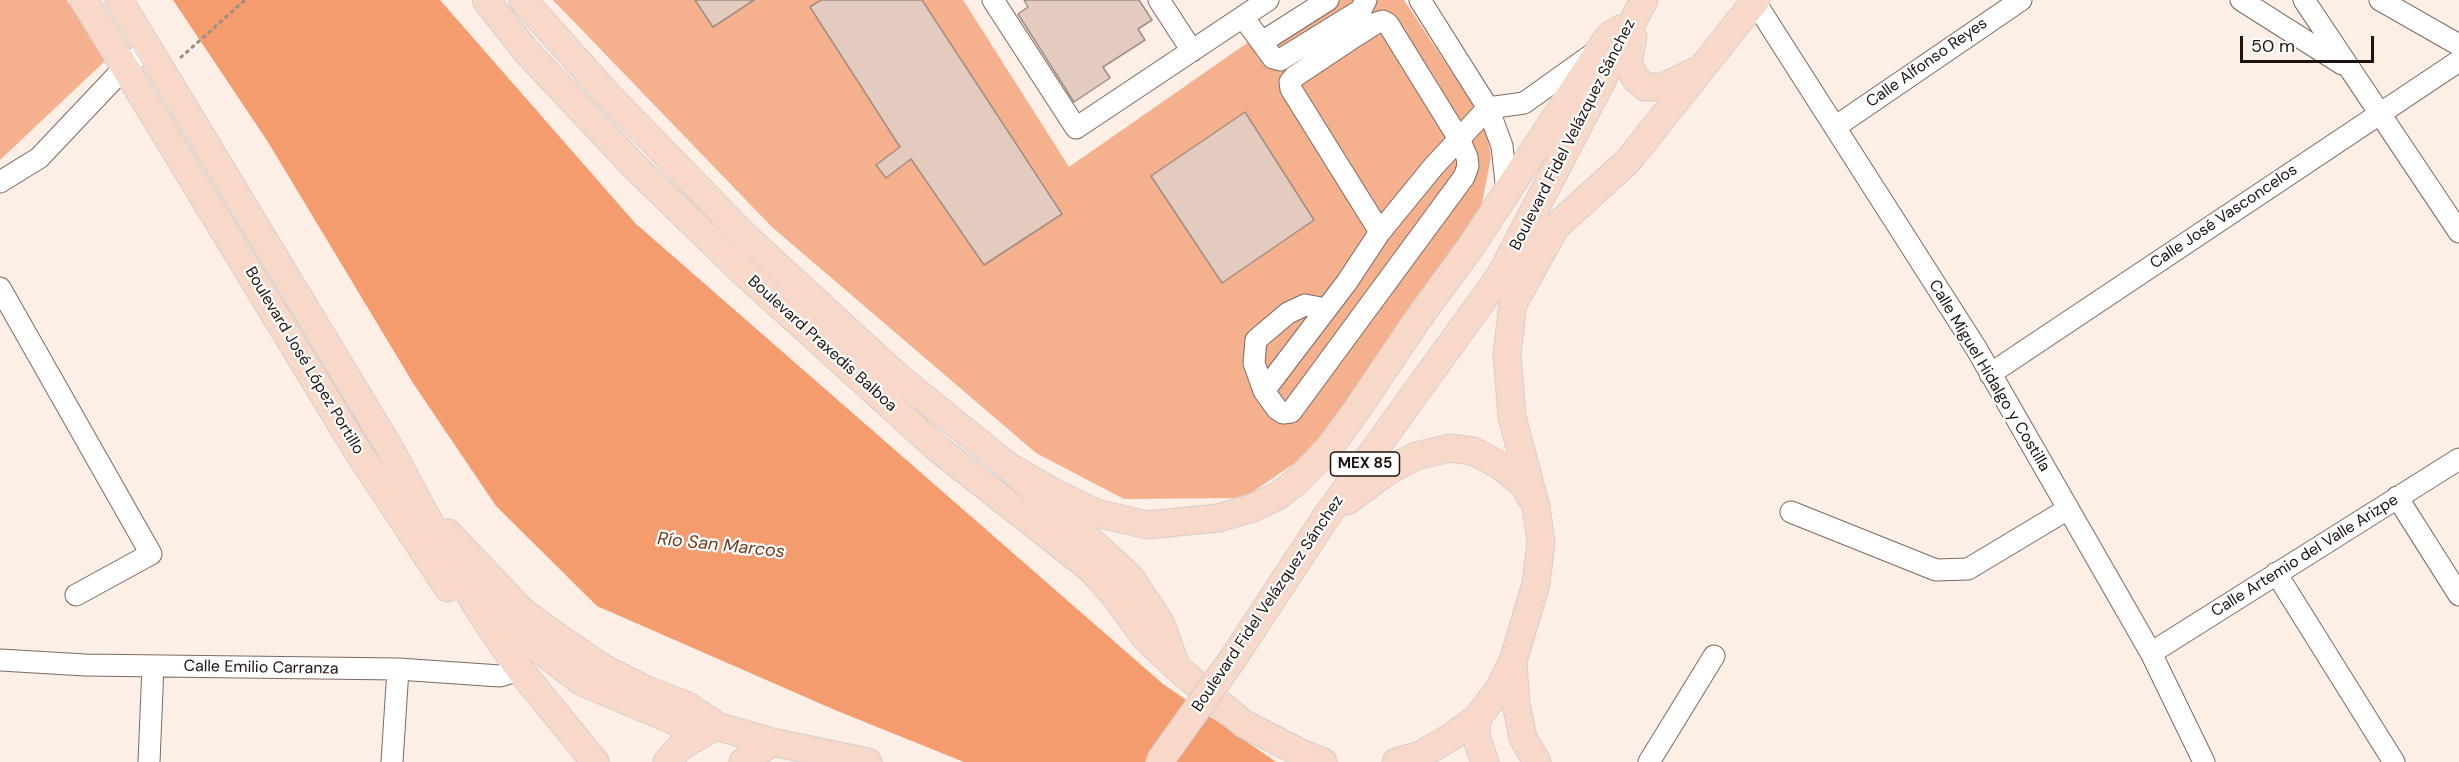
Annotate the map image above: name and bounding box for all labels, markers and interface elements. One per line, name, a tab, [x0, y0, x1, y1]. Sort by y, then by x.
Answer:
street label: Calle Alfonso Reyes	[1863, 14, 1991, 112]
street label: Boulevard Fidel Velázquez Sánchez	[1506, 16, 1640, 254]
scale bar	[2243, 24, 2376, 62]
text: 50 m	[2251, 34, 2295, 58]
street label: Calle José Vasconcelos	[2147, 161, 2301, 273]
street label: Boulevard José López Portillo	[240, 264, 368, 458]
street label: Boulevard Praxedis Balboa	[743, 272, 901, 416]
street label: Calle Miguel Hidalgo y Costilla	[1924, 277, 2054, 475]
road number: MEX 85	[1330, 452, 1400, 476]
street label: Calle Artemio del Valle Arizpe	[2208, 490, 2402, 622]
street label: Boulevard Fidel Velázquez Sánchez	[1188, 492, 1348, 716]
water label: Río San Marcos	[656, 529, 786, 563]
street label: Calle Emilio Carranza	[183, 657, 339, 679]

